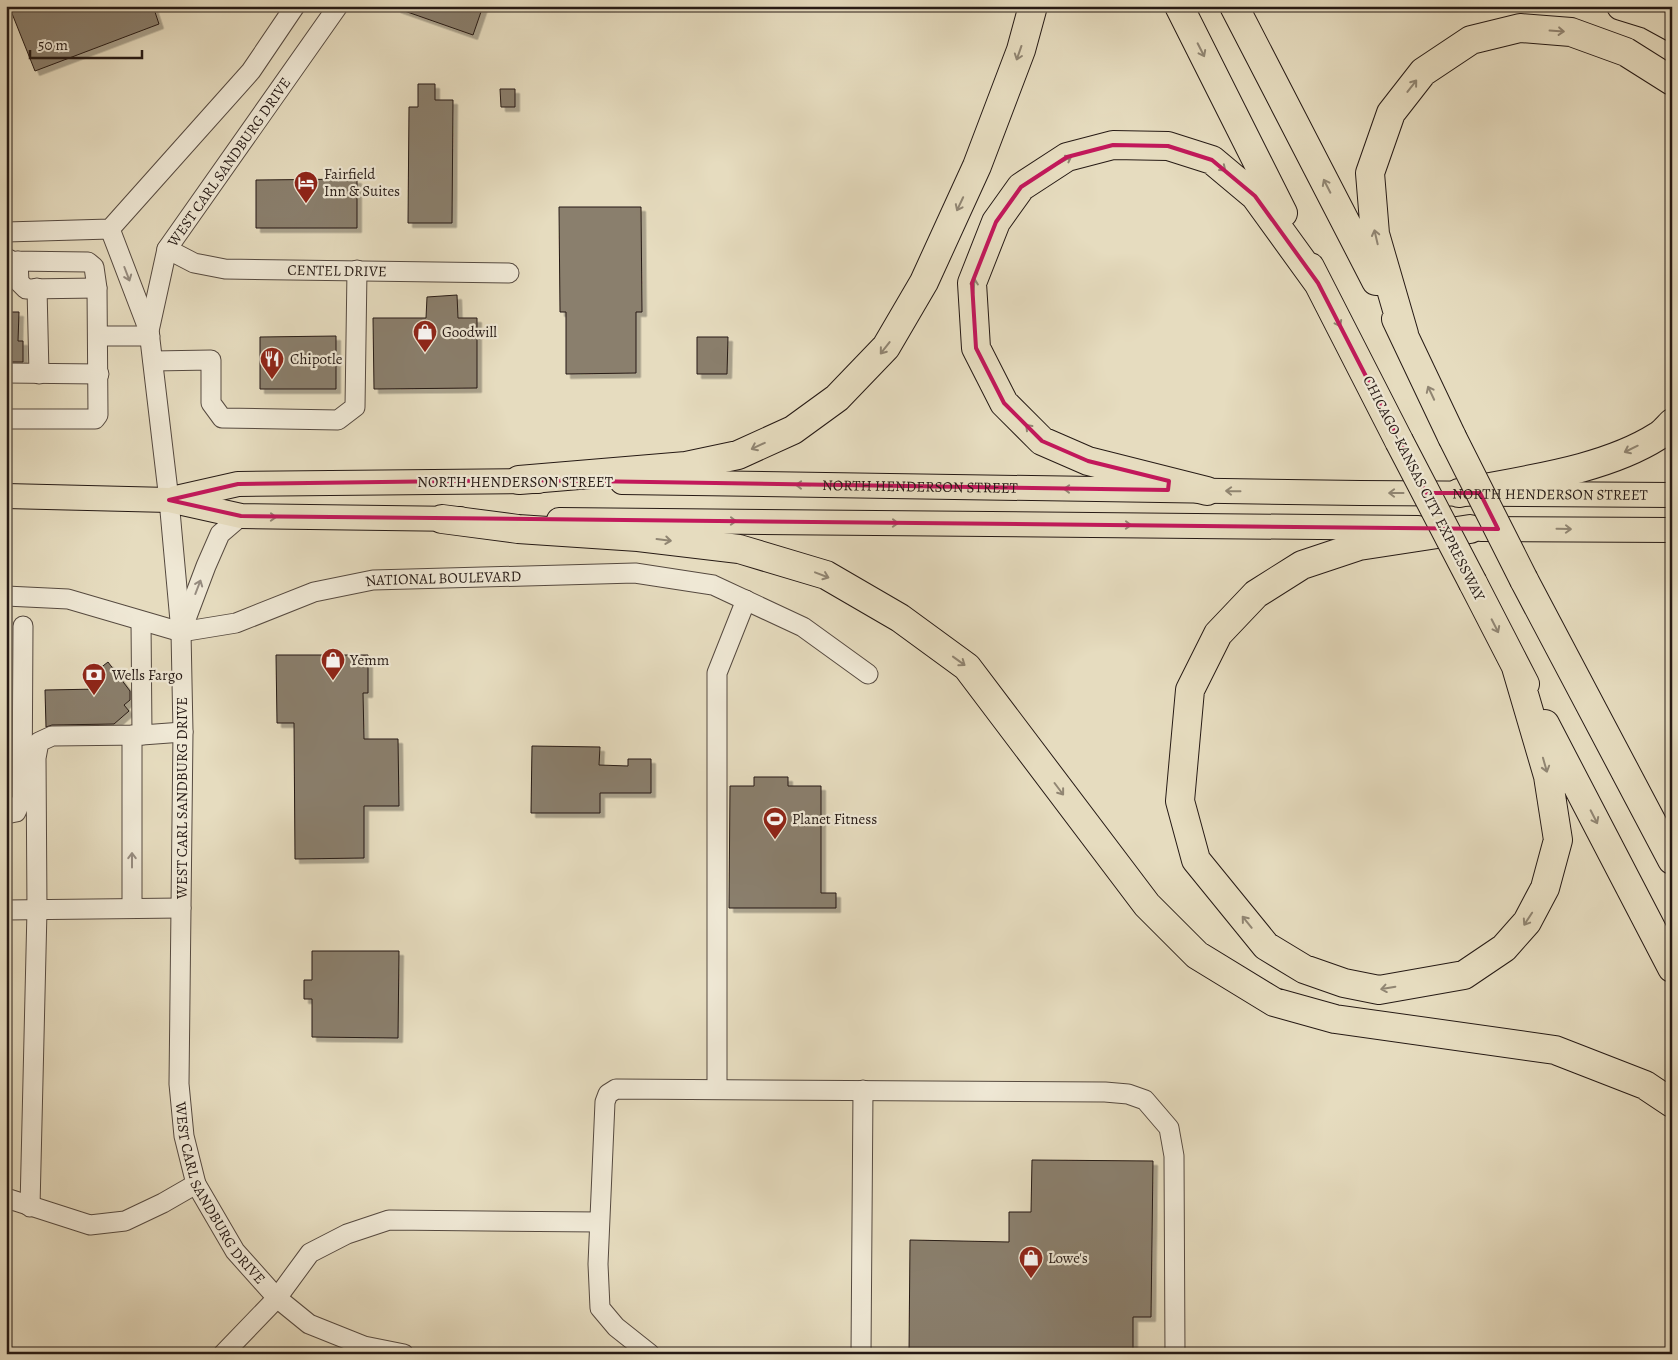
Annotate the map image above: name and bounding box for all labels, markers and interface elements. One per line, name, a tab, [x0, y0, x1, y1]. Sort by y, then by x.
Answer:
one-way arrow	[1548, 26, 1564, 36]
scale bar	[30, 28, 142, 60]
text: 50 m	[38, 35, 68, 55]
one-way arrow	[1197, 42, 1206, 57]
one-way arrow	[1014, 45, 1024, 61]
street label: WEST CARL SANDBURG DRIVE	[162, 73, 295, 251]
one-way arrow	[1407, 80, 1418, 93]
one-way arrow	[1057, 155, 1072, 165]
one-way arrow	[1213, 161, 1226, 172]
place label: Fairfield Inn & Suites	[324, 164, 400, 201]
hotel icon: Fairfield Inn & Suites	[293, 170, 319, 204]
one-way arrow	[1322, 178, 1332, 193]
one-way arrow	[955, 196, 964, 211]
one-way arrow	[1371, 230, 1380, 246]
street label: CENTEL DRIVE	[287, 260, 387, 281]
one-way arrow	[123, 266, 133, 281]
one-way arrow	[969, 278, 978, 294]
one-way arrow	[1333, 312, 1342, 327]
shop icon: Goodwill	[412, 319, 438, 353]
place label: Goodwill	[442, 322, 497, 342]
one-way arrow	[880, 341, 890, 355]
restaurant icon: Chipotle	[259, 346, 285, 380]
place label: Chipotle	[290, 349, 343, 369]
street label: CHICAGO-KANSAS CITY EXPRESSWAY	[1358, 372, 1490, 605]
one-way arrow	[1426, 386, 1436, 401]
one-way arrow	[1025, 424, 1037, 436]
one-way arrow	[751, 441, 766, 451]
one-way arrow	[1624, 445, 1639, 454]
street label: NORTH HENDERSON STREET	[417, 472, 614, 492]
street label: NORTH HENDERSON STREET	[822, 475, 1019, 498]
one-way arrow	[795, 480, 811, 489]
one-way arrow	[1063, 484, 1079, 493]
street label: NORTH HENDERSON STREET	[1452, 484, 1649, 505]
one-way arrow	[1225, 486, 1242, 496]
one-way arrow	[1388, 488, 1404, 497]
one-way arrow	[260, 512, 277, 522]
one-way arrow	[720, 516, 737, 526]
one-way arrow	[883, 518, 899, 528]
one-way arrow	[1116, 520, 1132, 530]
one-way arrow	[1556, 524, 1572, 534]
one-way arrow	[656, 535, 672, 545]
street label: NATIONAL BOULEVARD	[364, 566, 521, 591]
one-way arrow	[814, 570, 829, 580]
one-way arrow	[194, 580, 203, 595]
one-way arrow	[1491, 618, 1500, 633]
shop icon: Yemm	[320, 647, 346, 681]
place label: Yemm	[349, 650, 390, 670]
one-way arrow	[952, 656, 966, 666]
bank icon: Wells Fargo	[81, 662, 107, 696]
place label: Wells Fargo	[111, 665, 183, 685]
street label: WEST CARL SANDBURG DRIVE	[172, 697, 192, 900]
one-way arrow	[1540, 756, 1550, 772]
one-way arrow	[1054, 782, 1065, 795]
sports icon: Planet Fitness	[762, 806, 788, 840]
place label: Planet Fitness	[792, 809, 877, 829]
one-way arrow	[1590, 809, 1599, 824]
one-way arrow	[127, 852, 137, 868]
one-way arrow	[1522, 912, 1532, 926]
one-way arrow	[1241, 916, 1252, 929]
one-way arrow	[1381, 984, 1397, 994]
street label: WEST CARL SANDBURG DRIVE	[171, 1100, 270, 1288]
shop icon: Lowe's	[1018, 1245, 1044, 1279]
place label: Lowe's	[1048, 1248, 1088, 1268]

